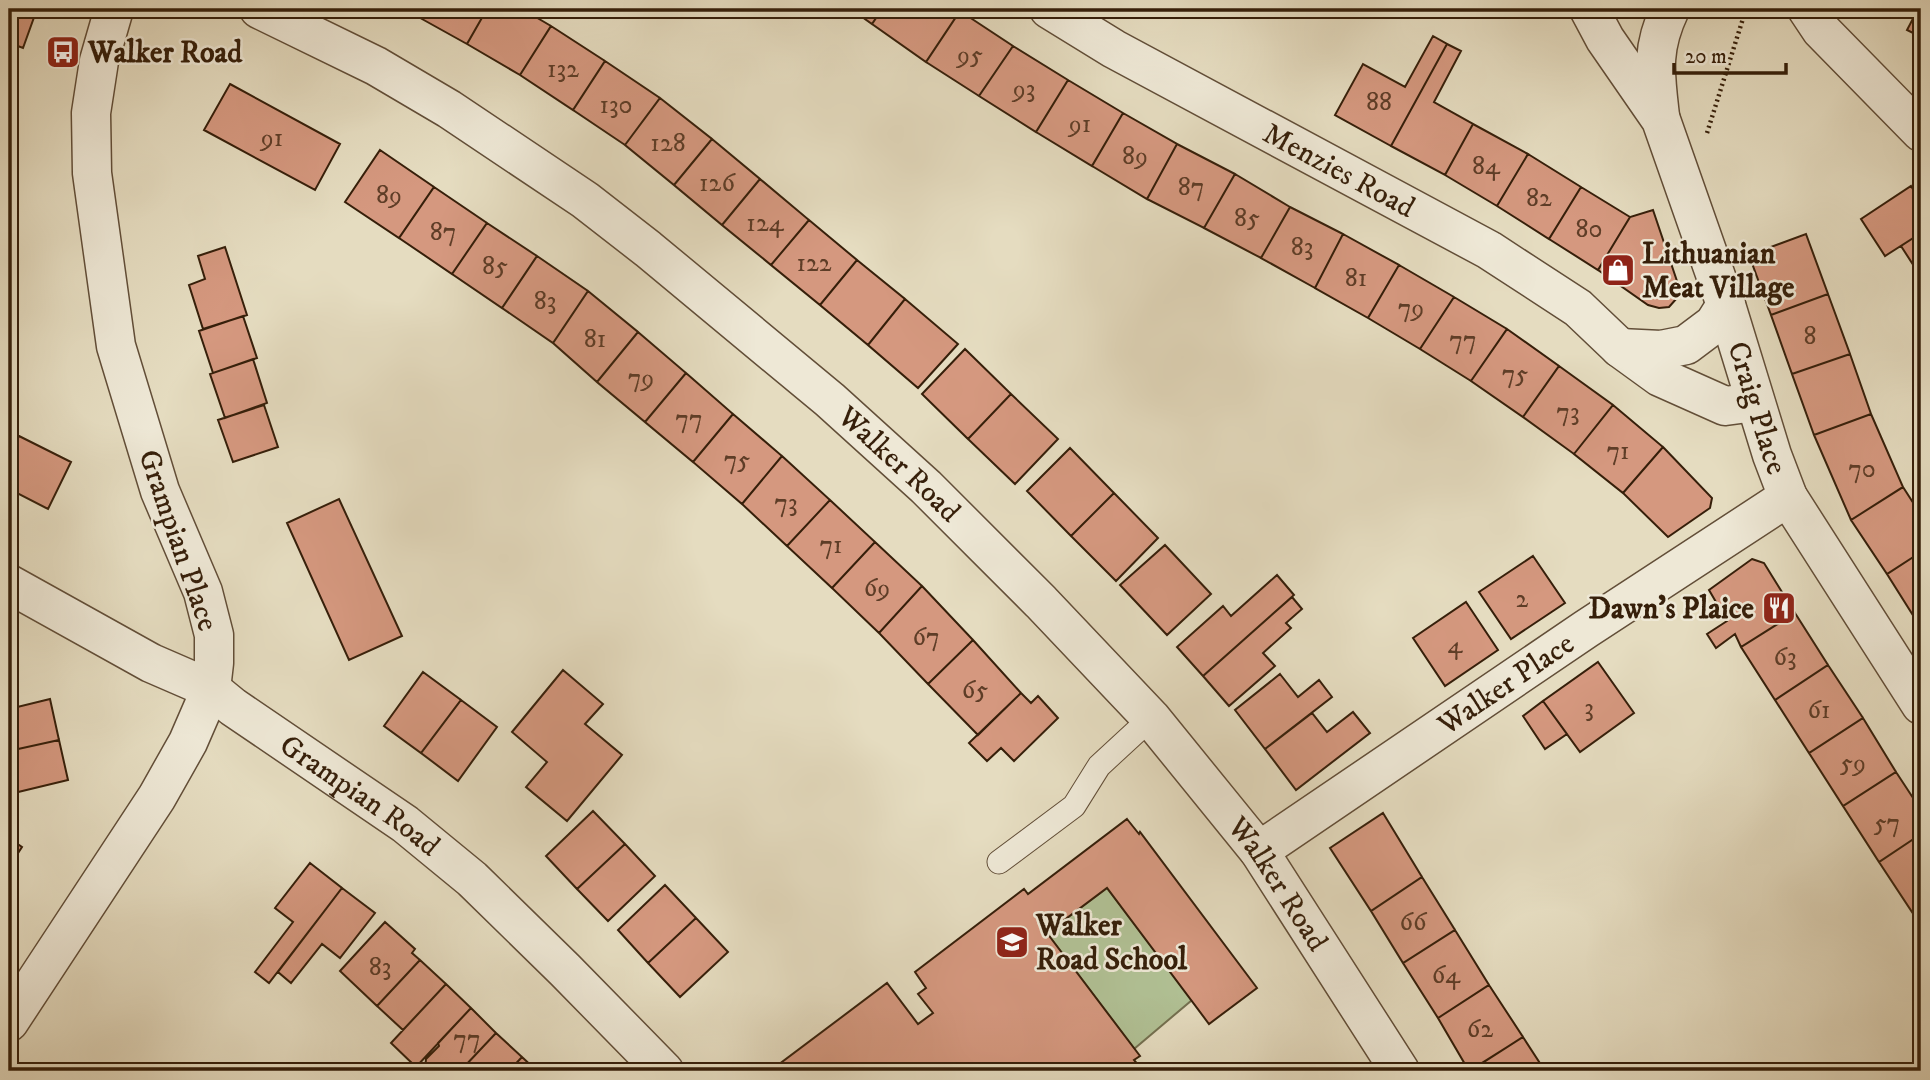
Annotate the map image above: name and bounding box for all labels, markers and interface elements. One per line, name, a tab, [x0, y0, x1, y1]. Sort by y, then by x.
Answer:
scale bar	[1674, 32, 1786, 76]
bus stop icon: Walker Road	[44, 33, 82, 71]
place label: Walker Road	[87, 35, 243, 72]
house number: 95	[955, 39, 983, 72]
text: 20 m	[1685, 44, 1727, 70]
house number: 132	[547, 53, 579, 86]
house number: 93	[1011, 73, 1035, 106]
house number: 88	[1366, 86, 1392, 119]
house number: 130	[599, 89, 633, 122]
house number: 91	[1067, 108, 1091, 141]
street label: Menzies Road	[1256, 115, 1421, 227]
house number: 91	[259, 122, 283, 155]
house number: 128	[650, 127, 686, 160]
house number: 89	[1122, 140, 1148, 173]
house number: 84	[1472, 150, 1501, 183]
house number: 126	[699, 167, 736, 200]
house number: 87	[1178, 171, 1204, 204]
house number: 89	[376, 179, 402, 212]
house number: 82	[1526, 182, 1552, 215]
house number: 85	[1234, 202, 1260, 235]
house number: 124	[746, 207, 785, 240]
house number: 80	[1575, 213, 1603, 246]
house number: 87	[430, 216, 456, 249]
house number: 83	[1291, 231, 1313, 264]
place label: Lithuanian Meat Village	[1642, 236, 1795, 307]
house number: 122	[796, 247, 832, 280]
house number: 85	[482, 250, 508, 283]
shop icon: Lithuanian Meat Village	[1599, 251, 1637, 289]
house number: 81	[1345, 262, 1367, 295]
house number: 83	[534, 285, 556, 318]
house number: 79	[1398, 292, 1424, 325]
house number: 8	[1803, 320, 1817, 353]
house number: 81	[584, 323, 606, 356]
house number: 77	[1449, 324, 1477, 357]
street label: Craig Place	[1718, 337, 1795, 480]
house number: 75	[1502, 358, 1528, 391]
house number: 79	[628, 362, 654, 395]
house number: 73	[1556, 396, 1580, 429]
street label: Walker Road	[828, 398, 968, 531]
house number: 77	[675, 403, 703, 436]
house number: 71	[1606, 435, 1630, 468]
house number: 75	[724, 444, 750, 477]
street label: Grampian Place	[129, 445, 226, 636]
house number: 70	[1848, 453, 1876, 486]
house number: 73	[774, 487, 798, 520]
house number: 71	[819, 529, 843, 562]
house number: 69	[864, 572, 890, 605]
house number: 2	[1516, 583, 1529, 616]
restaurant icon: Dawn's Plaice	[1760, 589, 1798, 627]
place label: Dawn's Plaice	[1589, 591, 1755, 628]
house number: 67	[912, 621, 940, 654]
street label: Walker Place	[1430, 626, 1582, 745]
house number: 4	[1448, 629, 1464, 662]
house number: 63	[1773, 641, 1797, 674]
house number: 65	[962, 674, 988, 707]
house number: 3	[1584, 692, 1594, 725]
house number: 61	[1808, 694, 1830, 727]
street label: Grampian Road	[272, 727, 447, 865]
house number: 59	[1840, 747, 1866, 780]
house number: 57	[1874, 807, 1900, 840]
street label: Walker Road	[1218, 809, 1335, 959]
house number: 66	[1399, 906, 1428, 939]
place label: Walker Road School	[1035, 908, 1188, 979]
school or university icon: Walker Road School	[993, 923, 1031, 961]
house number: 83	[369, 951, 391, 984]
house number: 64	[1432, 959, 1461, 992]
house number: 62	[1467, 1013, 1493, 1046]
house number: 77	[453, 1023, 481, 1056]

